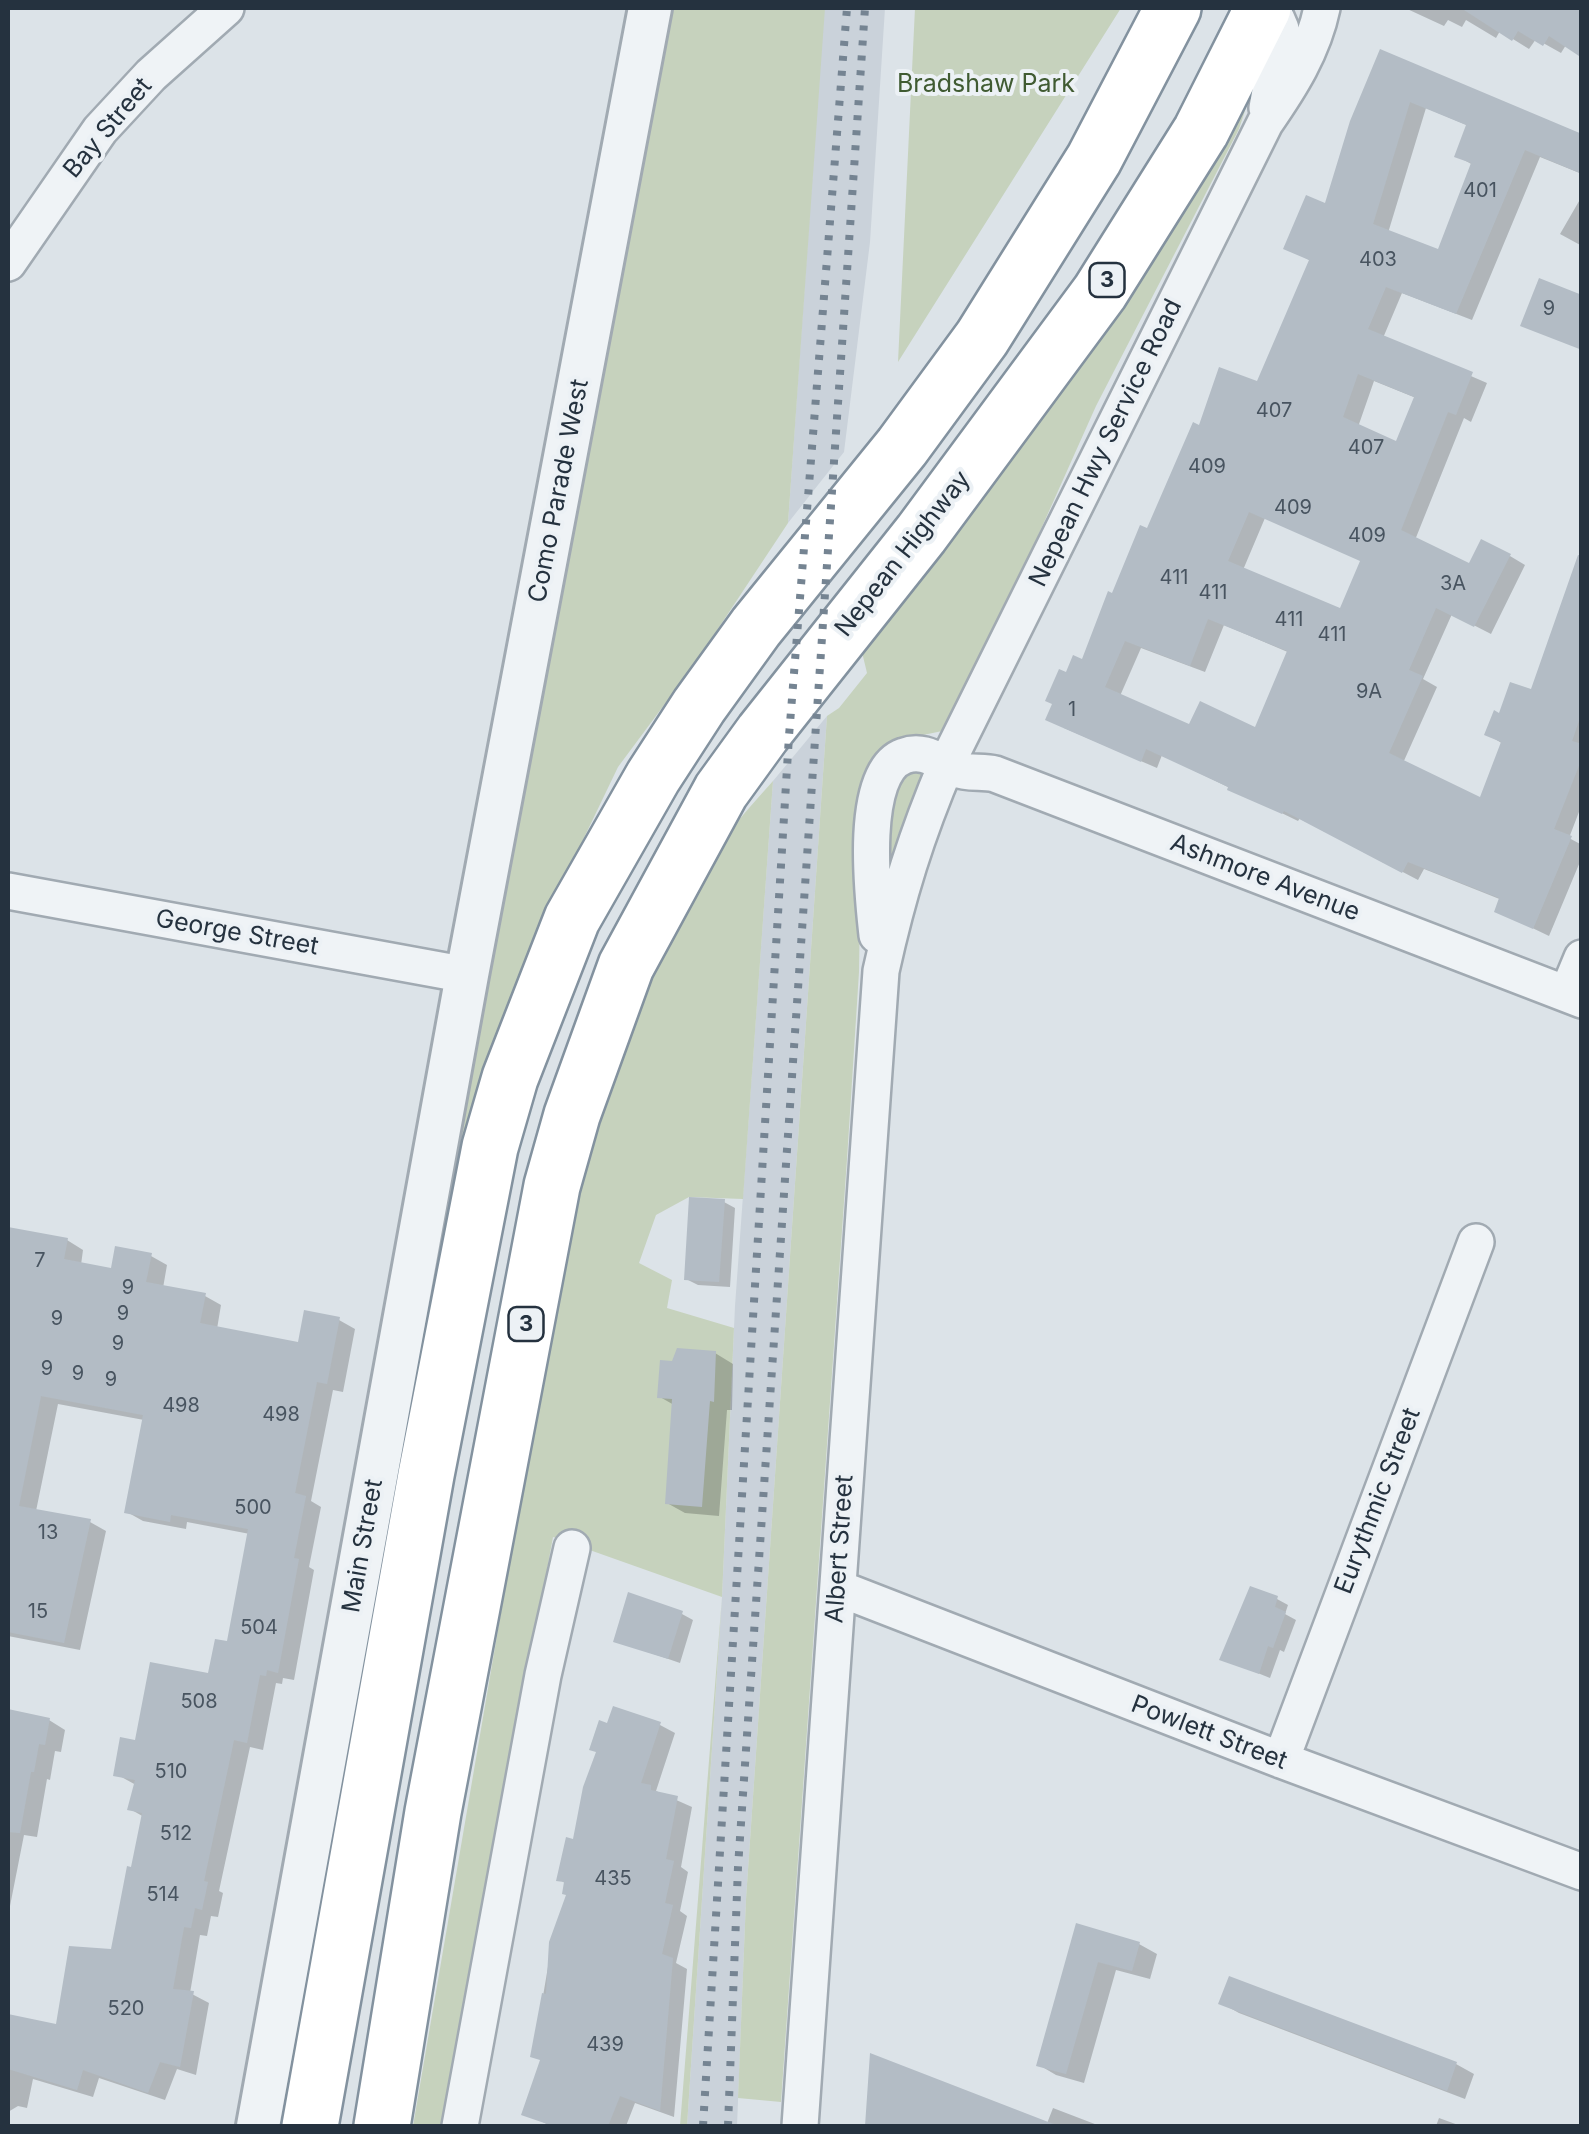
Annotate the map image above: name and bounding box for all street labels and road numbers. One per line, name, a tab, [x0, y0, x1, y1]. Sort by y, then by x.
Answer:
street label: Bay Street	[57, 72, 159, 184]
road number: 3	[1090, 263, 1124, 297]
street label: Nepean Hwy Service Road	[1023, 294, 1189, 592]
street label: Como Parade West	[523, 377, 595, 605]
street label: Nepean Highway	[829, 465, 977, 643]
street label: Ashmore Avenue	[1166, 828, 1364, 928]
street label: George Street	[153, 904, 321, 962]
road number: 3	[508, 1307, 544, 1341]
street label: Eurythmic Street	[1329, 1404, 1427, 1598]
street label: Albert Street	[820, 1474, 860, 1624]
street label: Main Street	[337, 1477, 389, 1615]
street label: Powlett Street	[1127, 1689, 1291, 1777]

